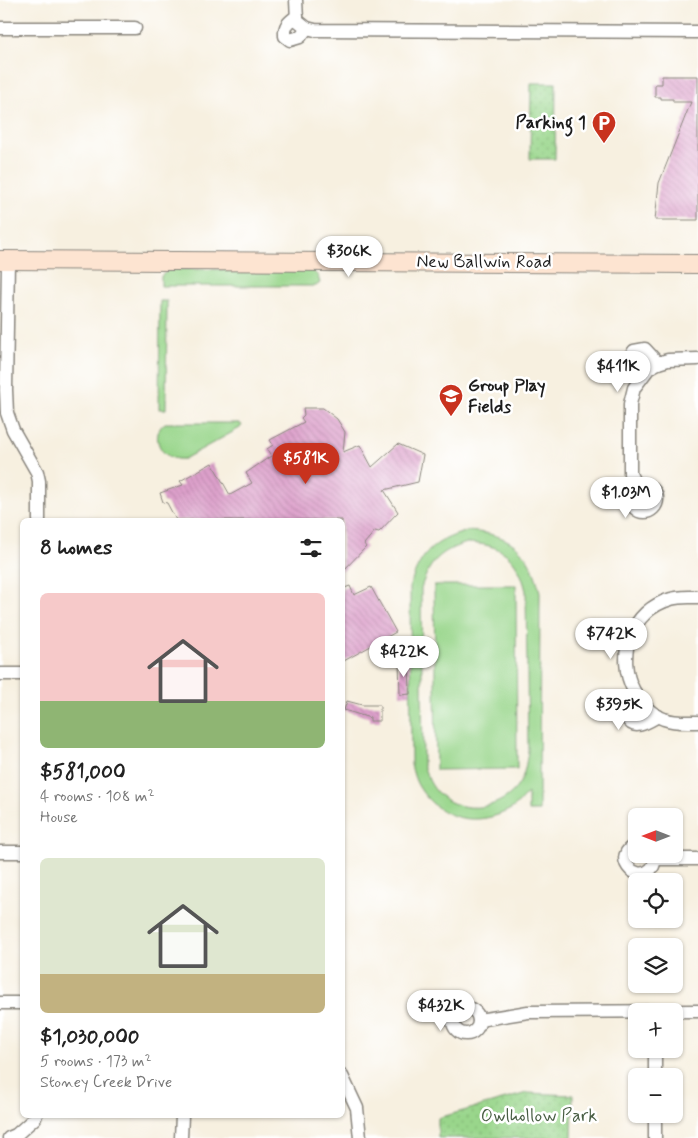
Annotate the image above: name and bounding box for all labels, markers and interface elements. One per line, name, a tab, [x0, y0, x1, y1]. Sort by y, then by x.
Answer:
parking icon: Parking 1	[591, 110, 617, 144]
place label: Parking 1	[516, 111, 586, 137]
pin: $306K	[314, 236, 384, 278]
text: $306K	[327, 241, 371, 262]
street label: New Ballwin Road	[416, 250, 552, 274]
pin: $411K	[583, 350, 653, 393]
text: $411K	[596, 356, 640, 377]
place label: Group Play Fields	[468, 374, 545, 419]
school or university icon: Group Play Fields	[438, 383, 464, 417]
pin: $581K	[271, 442, 341, 485]
text: $581K	[283, 448, 329, 469]
pin: $1.03M	[585, 476, 667, 519]
text: $1.03M	[601, 482, 651, 503]
text: 8 homes	[40, 534, 112, 562]
icon: filters	[297, 534, 325, 562]
pin: $742K	[576, 618, 646, 660]
text: $742K	[586, 623, 636, 644]
icon: home	[138, 626, 228, 716]
pin: $422K	[369, 636, 439, 678]
text: $422K	[380, 641, 428, 662]
pin: $395K	[584, 688, 654, 731]
text: $395K	[596, 694, 642, 715]
text: $581,000	[40, 758, 126, 786]
text: 4 rooms · 108 m²	[40, 786, 155, 807]
text: House	[40, 807, 78, 828]
north arrow	[628, 808, 682, 862]
map controls	[628, 808, 683, 1123]
button: locate	[628, 873, 683, 928]
icon: home	[138, 891, 228, 981]
button: layers	[628, 938, 683, 993]
pin: $432K	[406, 990, 476, 1032]
text: $432K	[418, 995, 464, 1016]
button: +	[628, 1003, 683, 1058]
text: $1,030,000	[40, 1023, 140, 1051]
text: 5 rooms · 173 m²	[40, 1051, 152, 1072]
button: −	[628, 1068, 683, 1123]
text: Stoney Creek Drive	[40, 1072, 172, 1093]
park label: Owlhollow Park	[481, 1104, 597, 1128]

